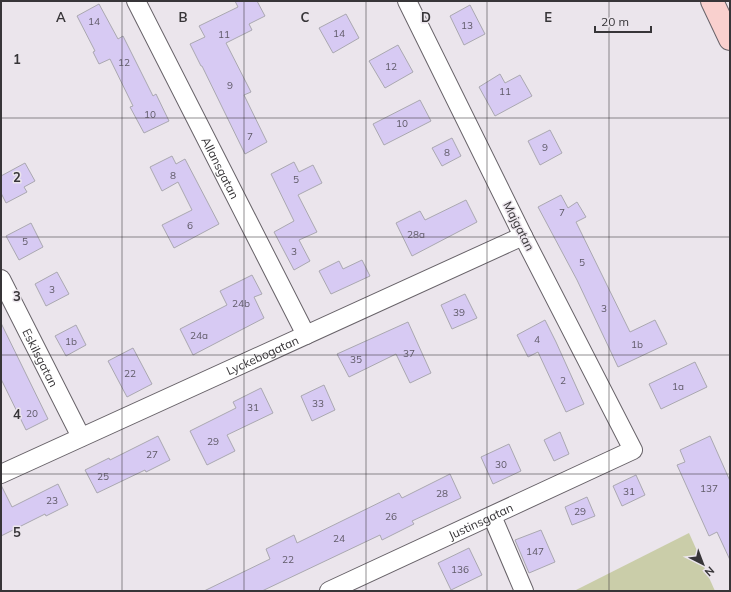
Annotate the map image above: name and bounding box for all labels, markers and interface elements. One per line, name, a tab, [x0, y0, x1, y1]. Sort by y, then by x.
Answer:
scale bar	[595, 8, 651, 34]
text: A	[56, 9, 66, 25]
text: B	[179, 9, 188, 25]
text: C	[301, 9, 310, 25]
text: D	[421, 9, 431, 25]
text: E	[544, 9, 552, 25]
text: 20 m	[601, 14, 629, 29]
house number: 14	[88, 15, 100, 28]
house number: 13	[461, 19, 473, 32]
house number: 14	[333, 27, 345, 40]
house number: 11	[218, 28, 230, 41]
text: 1	[13, 51, 21, 67]
house number: 12	[118, 56, 130, 69]
house number: 12	[385, 60, 397, 73]
house number: 9	[227, 79, 233, 92]
house number: 11	[499, 85, 511, 98]
house number: 10	[144, 108, 156, 121]
house number: 10	[396, 117, 408, 130]
house number: 7	[247, 130, 253, 143]
street label: Allansgatan	[199, 134, 243, 201]
house number: 9	[542, 141, 548, 154]
house number: 8	[444, 146, 450, 159]
text: 2	[13, 169, 21, 185]
house number: 8	[170, 169, 176, 182]
house number: 5	[293, 173, 299, 186]
street label: Majgatan	[500, 199, 538, 253]
house number: 7	[559, 206, 565, 219]
house number: 6	[187, 219, 193, 232]
house number: 28a	[407, 228, 425, 241]
house number: 5	[22, 235, 28, 248]
house number: 3	[291, 245, 297, 258]
house number: 5	[579, 256, 585, 269]
house number: 3	[49, 283, 55, 296]
text: 3	[13, 288, 21, 304]
house number: 24b	[232, 297, 250, 310]
house number: 3	[601, 302, 607, 315]
house number: 39	[453, 306, 465, 319]
street label: Eskilsgatan	[20, 326, 62, 389]
house number: 24a	[190, 329, 208, 342]
street label: Lyckebogatan	[224, 332, 301, 378]
house number: 4	[534, 333, 540, 346]
house number: 1b	[65, 335, 77, 348]
house number: 1b	[631, 338, 643, 351]
house number: 37	[403, 347, 415, 360]
house number: 35	[350, 353, 362, 366]
house number: 22	[124, 367, 136, 380]
house number: 2	[560, 374, 566, 387]
house number: 1a	[672, 380, 684, 393]
house number: 33	[312, 397, 324, 410]
house number: 31	[247, 401, 259, 414]
text: 4	[13, 406, 21, 422]
house number: 20	[26, 407, 38, 420]
house number: 29	[207, 435, 219, 448]
house number: 27	[146, 448, 158, 461]
house number: 30	[495, 458, 507, 471]
house number: 25	[97, 470, 109, 483]
house number: 137	[700, 482, 718, 495]
house number: 31	[623, 485, 635, 498]
house number: 28	[436, 487, 448, 500]
house number: 23	[46, 494, 58, 507]
street label: Justinsgatan	[446, 499, 515, 542]
house number: 29	[574, 505, 586, 518]
house number: 26	[385, 510, 397, 523]
text: 5	[13, 524, 21, 540]
house number: 24	[333, 532, 345, 545]
north arrow	[683, 544, 723, 584]
house number: 147	[526, 545, 544, 558]
house number: 22	[282, 553, 294, 566]
house number: 136	[451, 563, 469, 576]
text: N	[702, 563, 717, 579]

